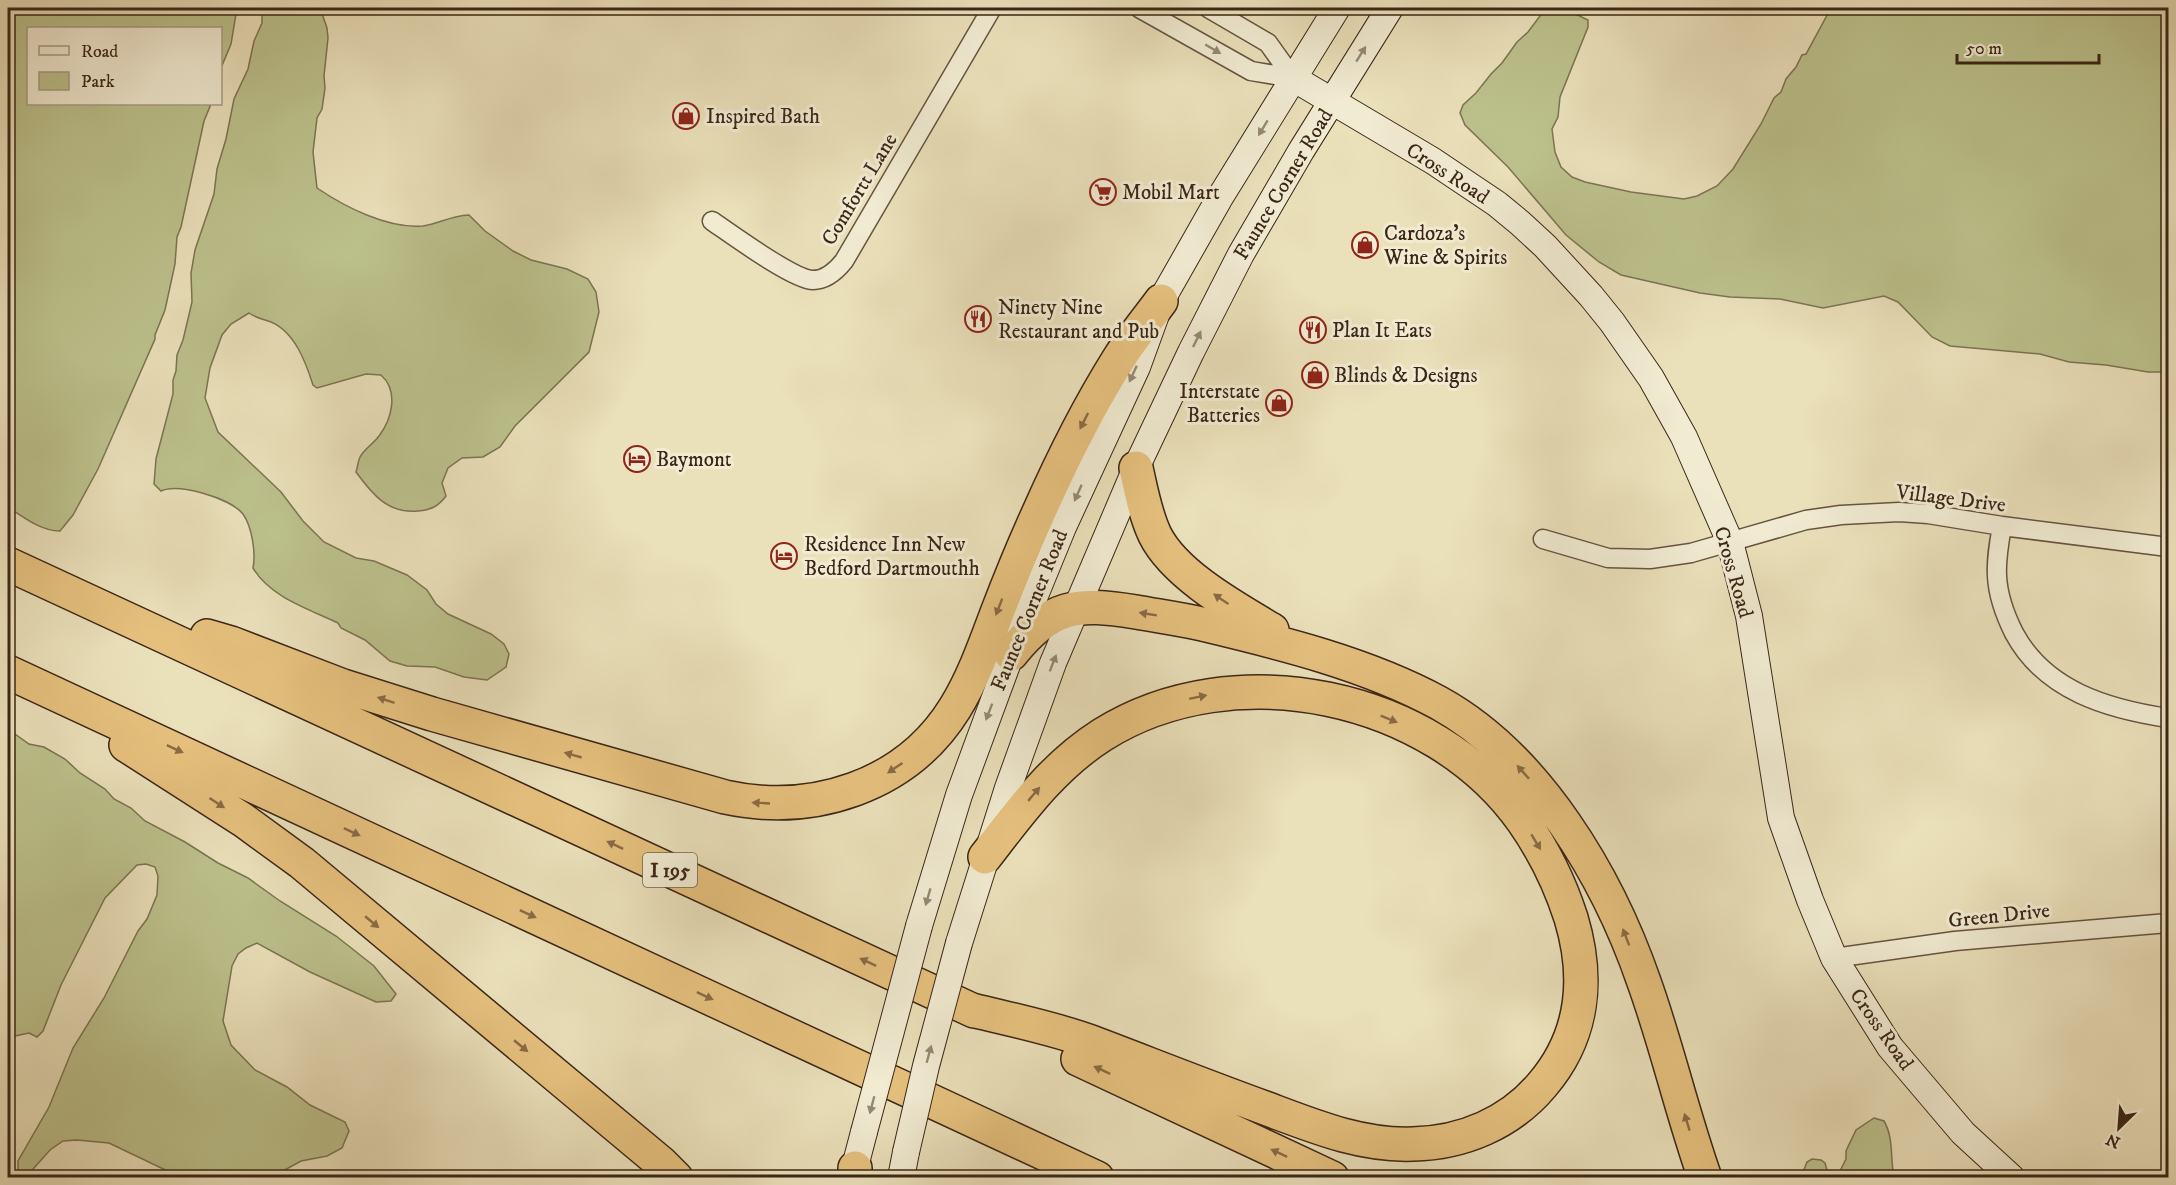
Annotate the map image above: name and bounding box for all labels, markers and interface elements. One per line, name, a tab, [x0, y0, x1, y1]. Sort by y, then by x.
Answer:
legend	[27, 27, 222, 105]
scale bar	[1957, 27, 2100, 65]
text: 50 m	[1966, 38, 2002, 60]
text: Road	[81, 41, 118, 63]
one-way arrow	[1204, 44, 1221, 54]
one-way arrow	[1356, 46, 1367, 62]
text: Park	[81, 71, 115, 93]
shop icon: Inspired Bath	[671, 101, 701, 131]
place label: Inspired Bath	[706, 104, 820, 130]
street label: Faunce Corner Road	[1228, 104, 1340, 265]
one-way arrow	[1257, 120, 1268, 136]
street label: Comfortt Lane	[816, 129, 904, 250]
street label: Cross Road	[1401, 137, 1494, 211]
supermarket icon: Mobil Mart	[1088, 177, 1118, 207]
place label: Mobil Mart	[1122, 180, 1220, 206]
place label: Cardoza's Wine & Spirits	[1383, 221, 1507, 271]
shop icon: Cardoza's Wine & Spirits	[1350, 230, 1380, 260]
place label: Ninety Nine Restaurant and Pub	[998, 295, 1159, 345]
restaurant icon: Ninety Nine Restaurant and Pub	[963, 304, 993, 334]
restaurant icon: Plan It Eats	[1298, 315, 1328, 345]
place label: Plan It Eats	[1332, 318, 1432, 344]
one-way arrow	[1193, 331, 1202, 348]
shop icon: Blinds & Designs	[1300, 360, 1330, 390]
place label: Blinds & Designs	[1334, 363, 1477, 389]
one-way arrow	[1128, 365, 1138, 383]
place label: Interstate Batteries	[1179, 379, 1260, 429]
shop icon: Interstate Batteries	[1264, 388, 1294, 418]
one-way arrow	[1079, 412, 1088, 429]
hotel icon: Baymont	[622, 444, 652, 474]
place label: Baymont	[656, 447, 732, 473]
street label: Village Drive	[1894, 479, 2007, 519]
one-way arrow	[1073, 484, 1083, 502]
street label: Cross Road	[1708, 524, 1759, 621]
street label: Faunce Corner Road	[986, 525, 1074, 695]
place label: Residence Inn New Bedford Dartmouthh	[804, 532, 980, 582]
hotel icon: Residence Inn New Bedford Dartmouthh	[769, 541, 799, 571]
one-way arrow	[1214, 593, 1230, 605]
one-way arrow	[994, 598, 1003, 616]
one-way arrow	[1139, 609, 1158, 618]
one-way arrow	[1049, 654, 1058, 672]
one-way arrow	[1189, 692, 1208, 701]
one-way arrow	[377, 694, 395, 704]
one-way arrow	[983, 703, 993, 721]
one-way arrow	[1381, 714, 1399, 724]
one-way arrow	[166, 745, 183, 754]
one-way arrow	[564, 749, 582, 759]
one-way arrow	[887, 762, 903, 773]
one-way arrow	[1517, 765, 1530, 780]
one-way arrow	[1027, 786, 1040, 802]
one-way arrow	[209, 797, 225, 808]
one-way arrow	[752, 798, 771, 808]
one-way arrow	[343, 827, 360, 836]
one-way arrow	[1531, 834, 1541, 851]
one-way arrow	[606, 840, 623, 849]
road number: I 195	[643, 853, 697, 887]
one-way arrow	[923, 888, 932, 906]
street label: Green Drive	[1947, 898, 2052, 934]
one-way arrow	[520, 909, 537, 918]
one-way arrow	[364, 915, 379, 927]
one-way arrow	[1621, 928, 1630, 946]
one-way arrow	[860, 957, 877, 966]
street label: Cross Road	[1844, 984, 1919, 1076]
one-way arrow	[697, 991, 714, 1000]
one-way arrow	[513, 1040, 529, 1053]
one-way arrow	[925, 1045, 934, 1063]
one-way arrow	[1094, 1066, 1111, 1075]
one-way arrow	[866, 1095, 876, 1114]
north arrow	[2089, 1098, 2149, 1158]
one-way arrow	[1682, 1113, 1691, 1131]
text: N	[2103, 1129, 2123, 1153]
one-way arrow	[1270, 1148, 1287, 1157]

